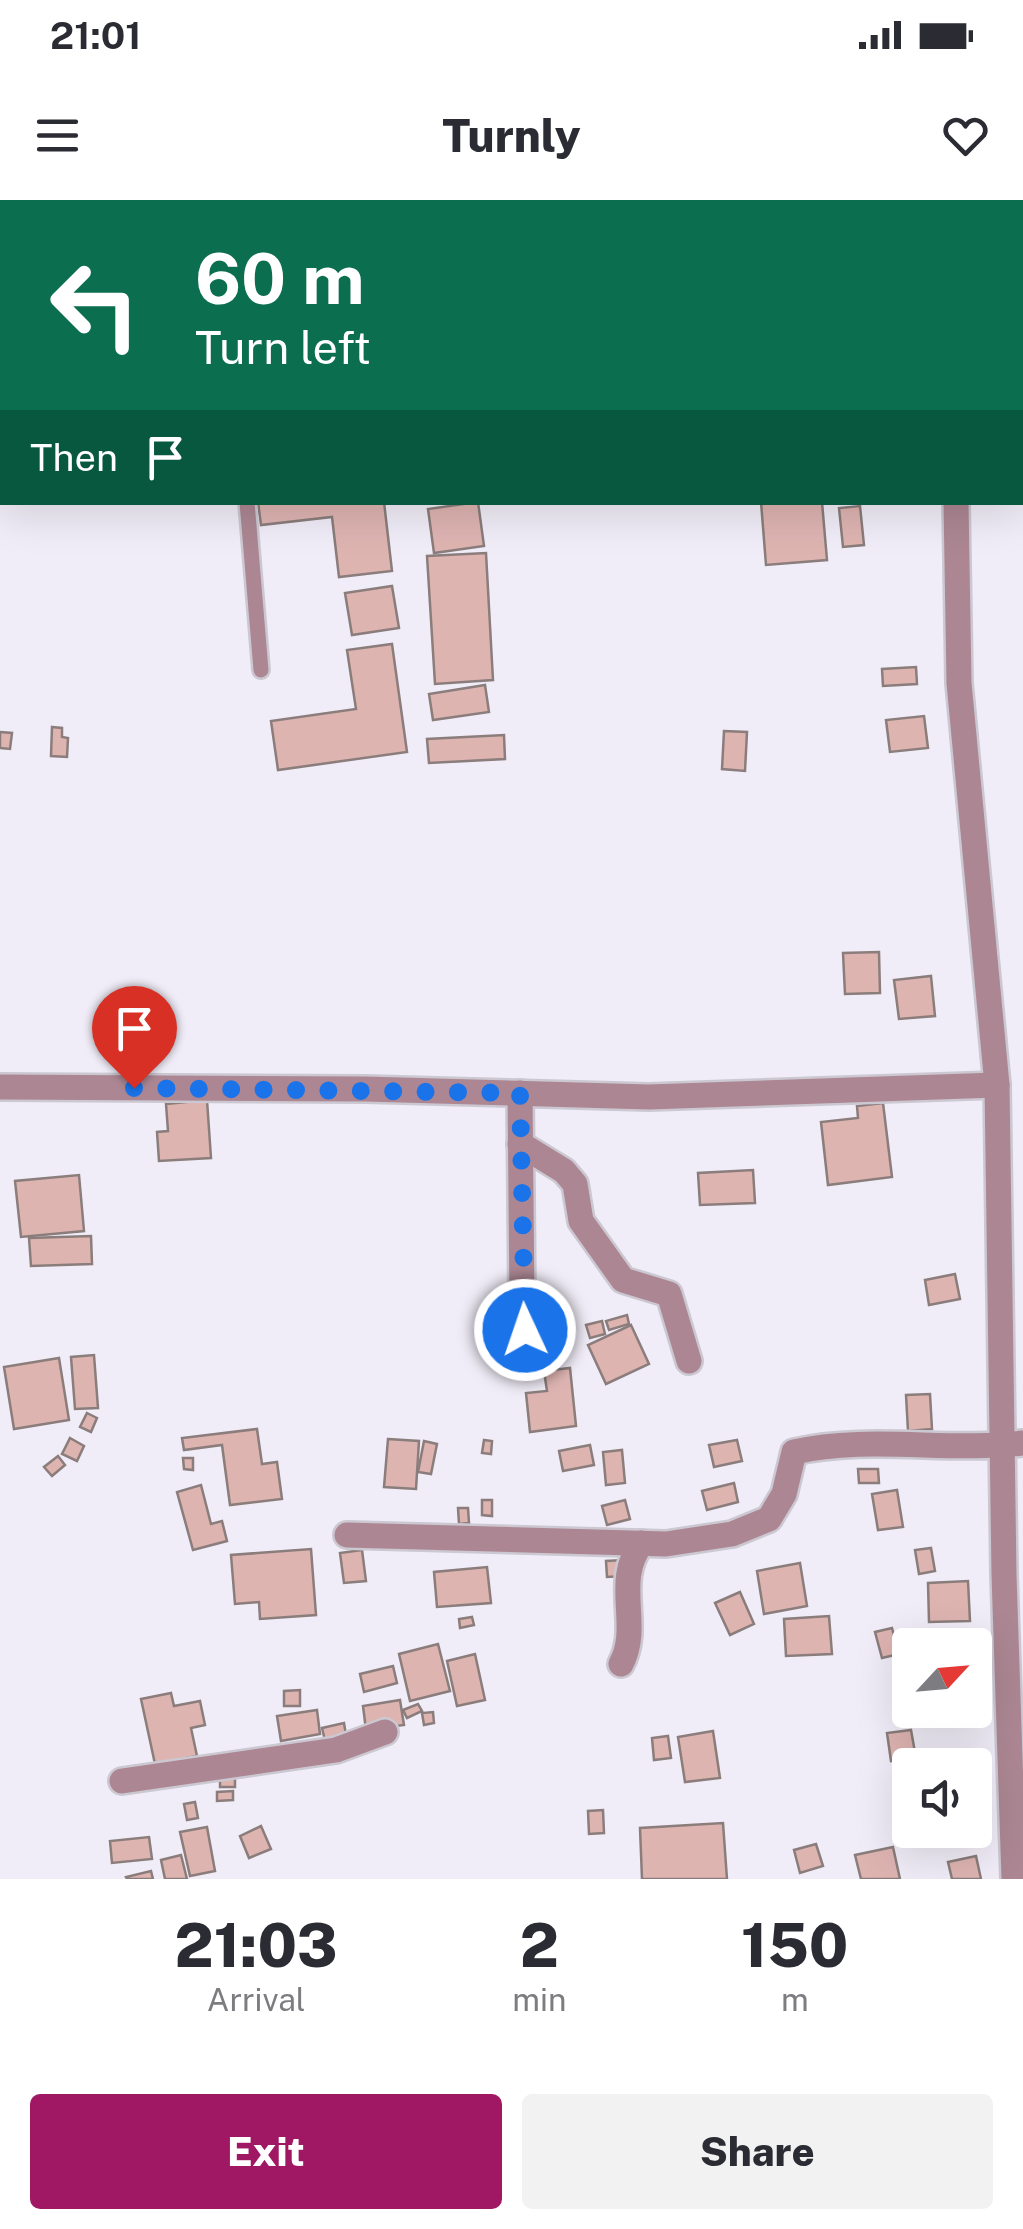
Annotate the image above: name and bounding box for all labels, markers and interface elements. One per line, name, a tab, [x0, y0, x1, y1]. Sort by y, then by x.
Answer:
text: 21:01	[50, 13, 141, 58]
icon: menu	[30, 108, 85, 163]
icon: heart	[938, 108, 993, 163]
text: Turnly	[442, 109, 581, 162]
text: 60 m	[195, 237, 365, 320]
icon: left	[30, 240, 160, 370]
text: Turn left	[195, 321, 371, 374]
icon: arrive	[138, 430, 193, 485]
text: Then	[30, 435, 118, 480]
pin	[92, 986, 177, 1089]
icon: arrive	[107, 1001, 162, 1056]
position arrow	[473, 1278, 577, 1382]
north arrow	[892, 1628, 992, 1728]
map controls	[892, 1628, 992, 1848]
button: sound	[892, 1748, 992, 1848]
text: 21:03	[175, 1910, 338, 1981]
text: 2	[520, 1910, 559, 1981]
text: 150	[741, 1910, 848, 1981]
text: Arrival	[207, 1981, 306, 2018]
text: min	[512, 1981, 567, 2018]
text: m	[781, 1981, 809, 2018]
button: Exit	[30, 2094, 502, 2209]
button: Share	[522, 2094, 993, 2209]

